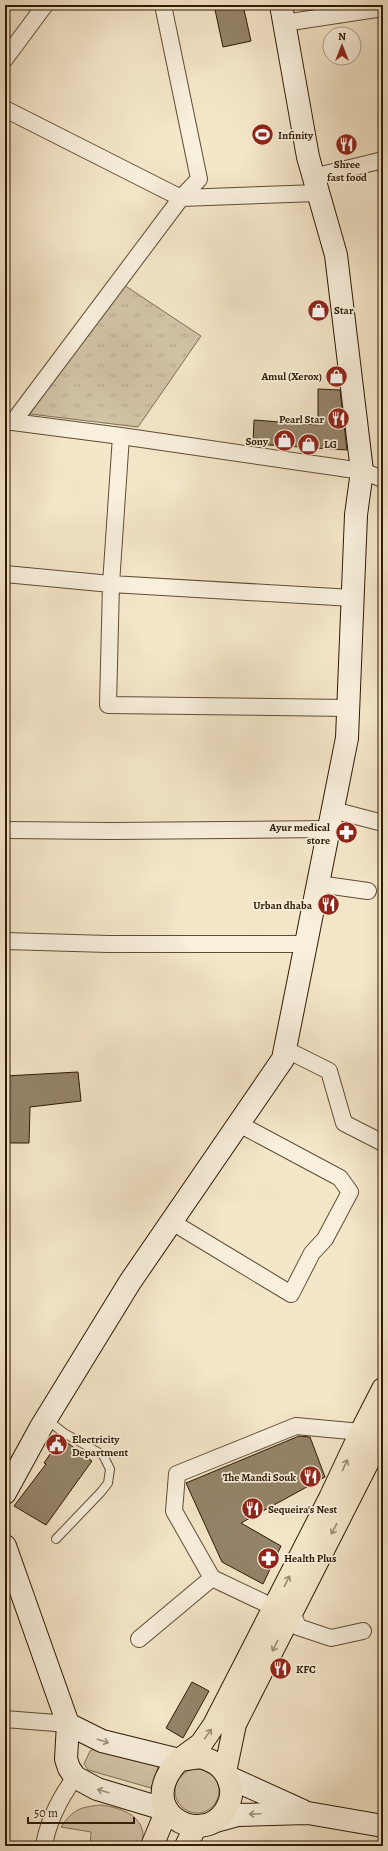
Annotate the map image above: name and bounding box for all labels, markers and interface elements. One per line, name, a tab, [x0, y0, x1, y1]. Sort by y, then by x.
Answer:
north arrow	[322, 26, 362, 66]
text: N	[338, 29, 346, 44]
sports icon: Infinity	[249, 122, 275, 148]
place label: Infinity	[278, 128, 314, 143]
restaurant icon: Shree fast food	[334, 131, 360, 157]
place label: Shree fast food	[327, 157, 367, 185]
shop icon: Star	[306, 297, 332, 323]
place label: Star	[334, 303, 354, 318]
shop icon: Amul (Xerox)	[324, 363, 350, 389]
place label: Amul (Xerox)	[260, 369, 322, 384]
restaurant icon: Pearl Star	[326, 406, 352, 432]
place label: Pearl Star	[279, 412, 324, 427]
shop icon: Sony	[271, 428, 297, 454]
shop icon: LG	[295, 431, 321, 457]
place label: Sony	[245, 434, 269, 449]
place label: LG	[324, 437, 337, 452]
place label: Ayur medical store	[269, 820, 330, 848]
pharmacy icon: Ayur medical store	[333, 820, 359, 846]
restaurant icon: Urban dhaba	[315, 892, 341, 918]
place label: Urban dhaba	[253, 898, 313, 913]
public building icon: Electricity Department	[44, 1432, 70, 1458]
place label: Electricity Department	[72, 1432, 129, 1460]
one-way arrow	[342, 1460, 349, 1472]
restaurant icon: The Mandi Souk	[298, 1464, 324, 1490]
place label: The Mandi Souk	[223, 1470, 296, 1485]
restaurant icon: Sequeira's Nest	[240, 1496, 266, 1522]
place label: Sequeira's Nest	[268, 1502, 338, 1517]
one-way arrow	[329, 1523, 337, 1535]
pharmacy icon: Health Plus	[256, 1545, 282, 1571]
place label: Health Plus	[284, 1551, 337, 1566]
one-way arrow	[284, 1576, 291, 1588]
one-way arrow	[271, 1639, 278, 1651]
restaurant icon: KFC	[268, 1656, 294, 1682]
place label: KFC	[296, 1662, 316, 1677]
one-way arrow	[204, 1729, 212, 1740]
one-way arrow	[96, 1738, 109, 1745]
one-way arrow	[96, 1787, 109, 1794]
scale bar	[28, 1799, 134, 1825]
text: 50 m	[34, 1805, 58, 1821]
one-way arrow	[249, 1810, 262, 1818]

